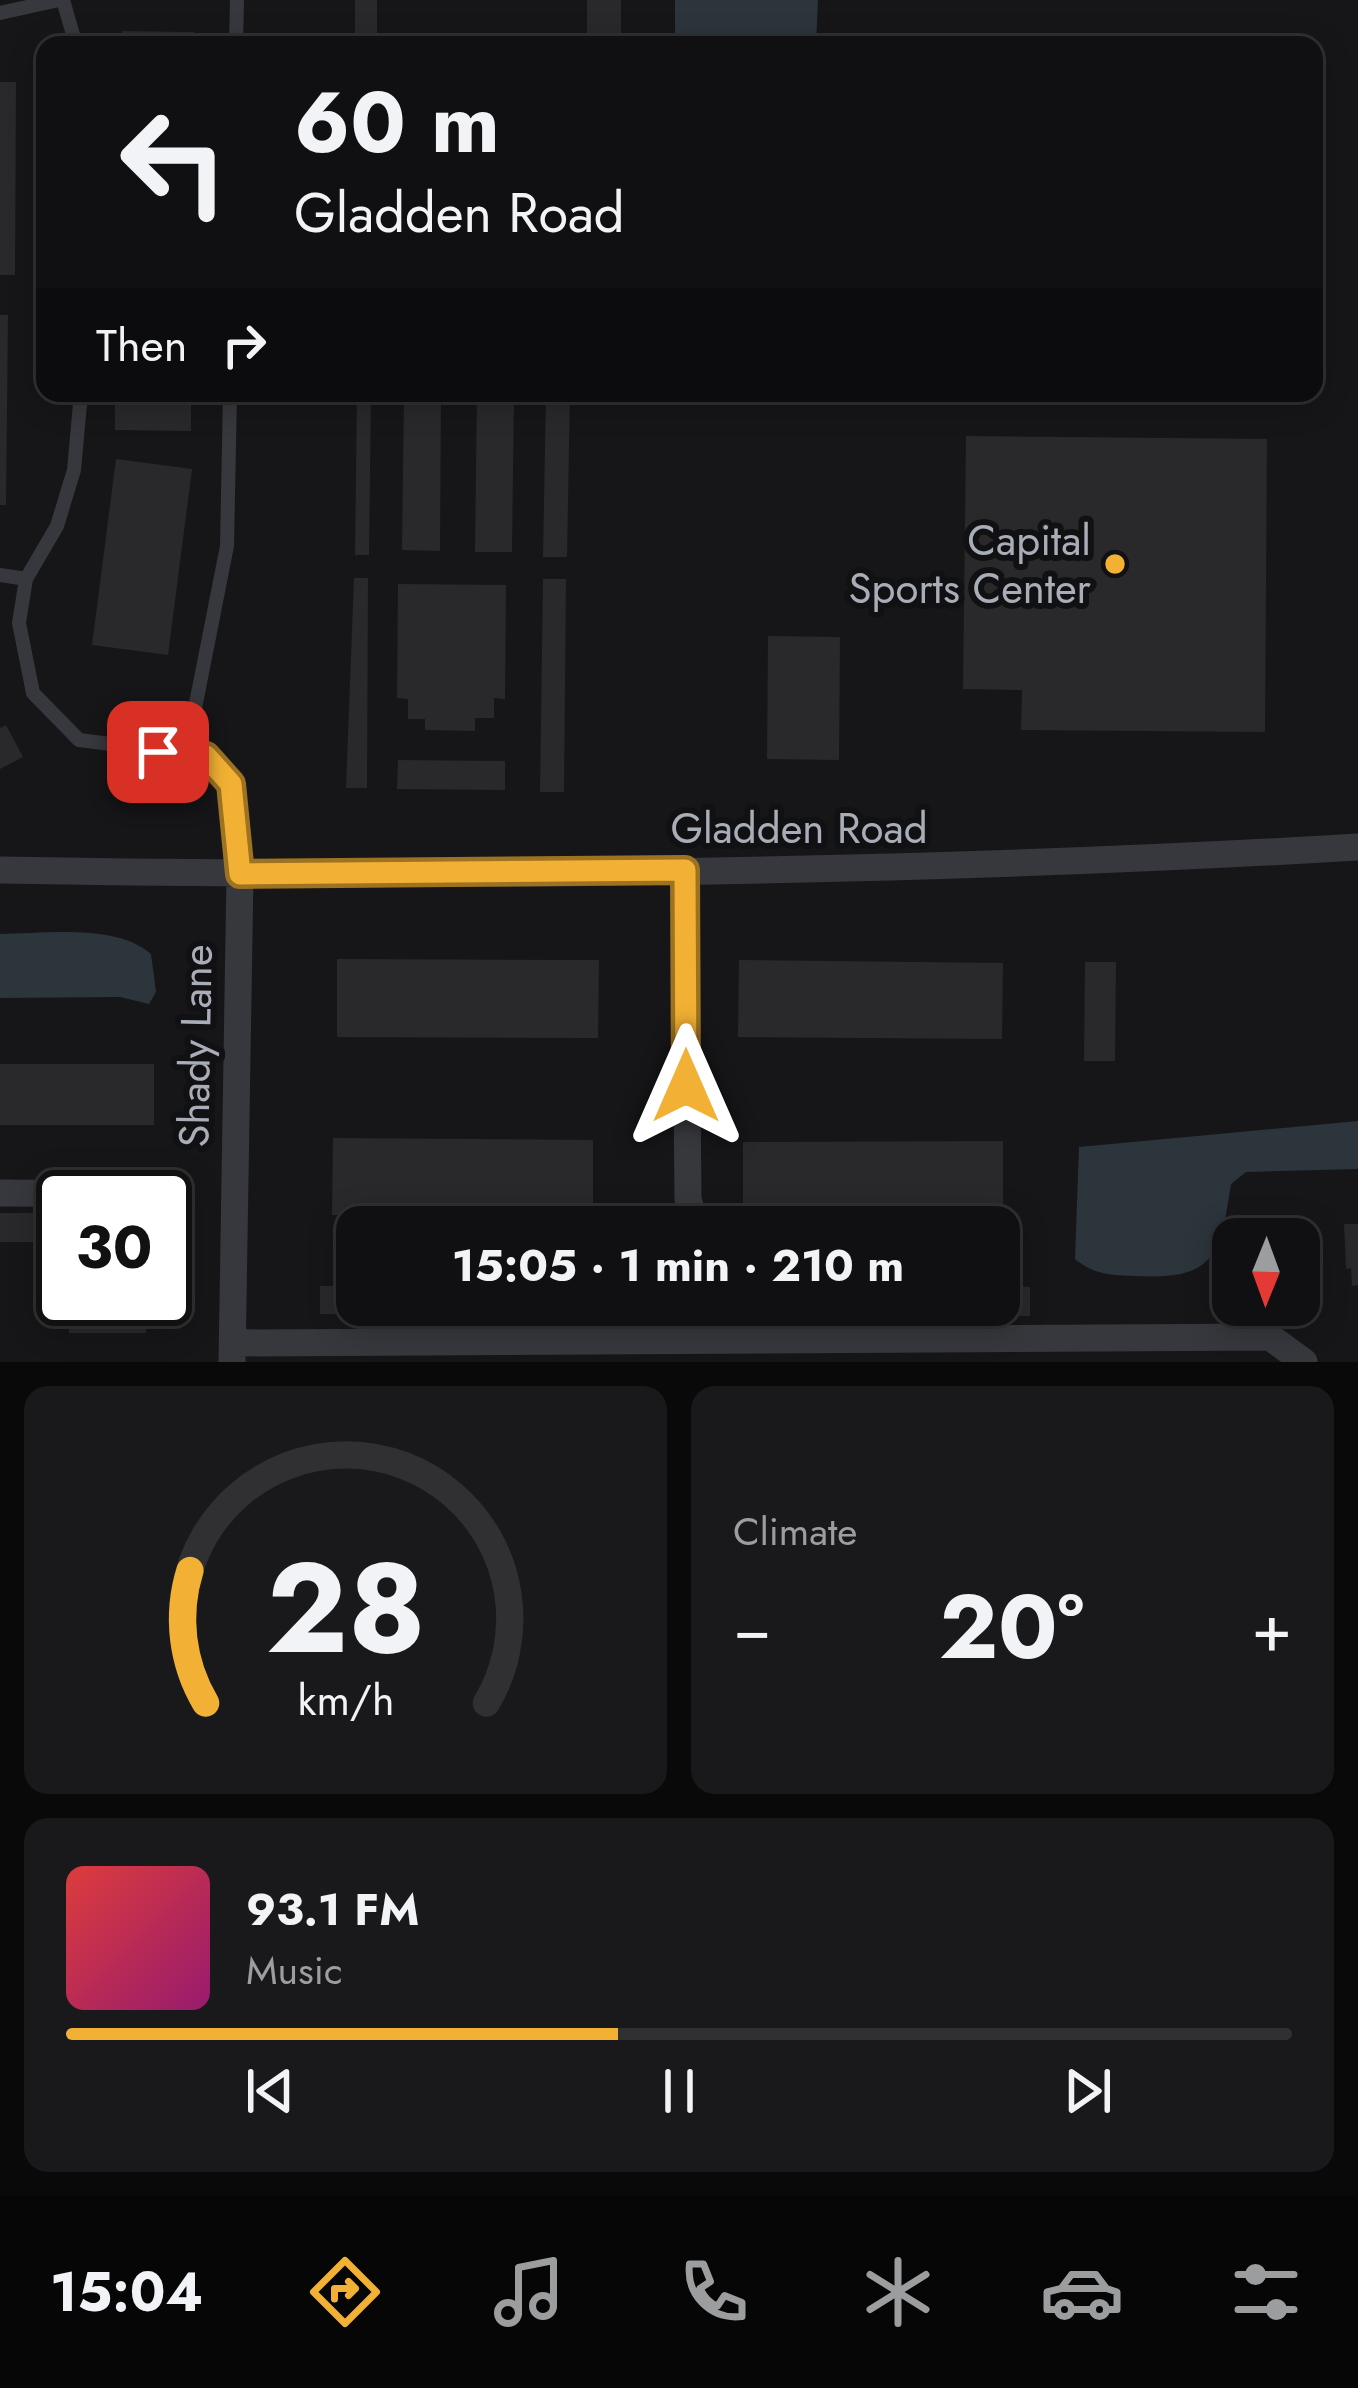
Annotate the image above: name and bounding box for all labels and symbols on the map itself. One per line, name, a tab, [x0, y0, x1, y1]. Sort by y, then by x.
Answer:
place label: Capital Sports Center	[849, 510, 1092, 619]
marker: Capital Sports Center	[1102, 551, 1128, 577]
pin	[107, 701, 209, 803]
street label: Gladden Road	[670, 798, 928, 859]
street label: Shady Lane	[163, 944, 228, 1148]
position arrow	[623, 1023, 749, 1149]
speed limit sign: 30	[36, 1170, 192, 1326]
north arrow	[1212, 1218, 1320, 1326]

